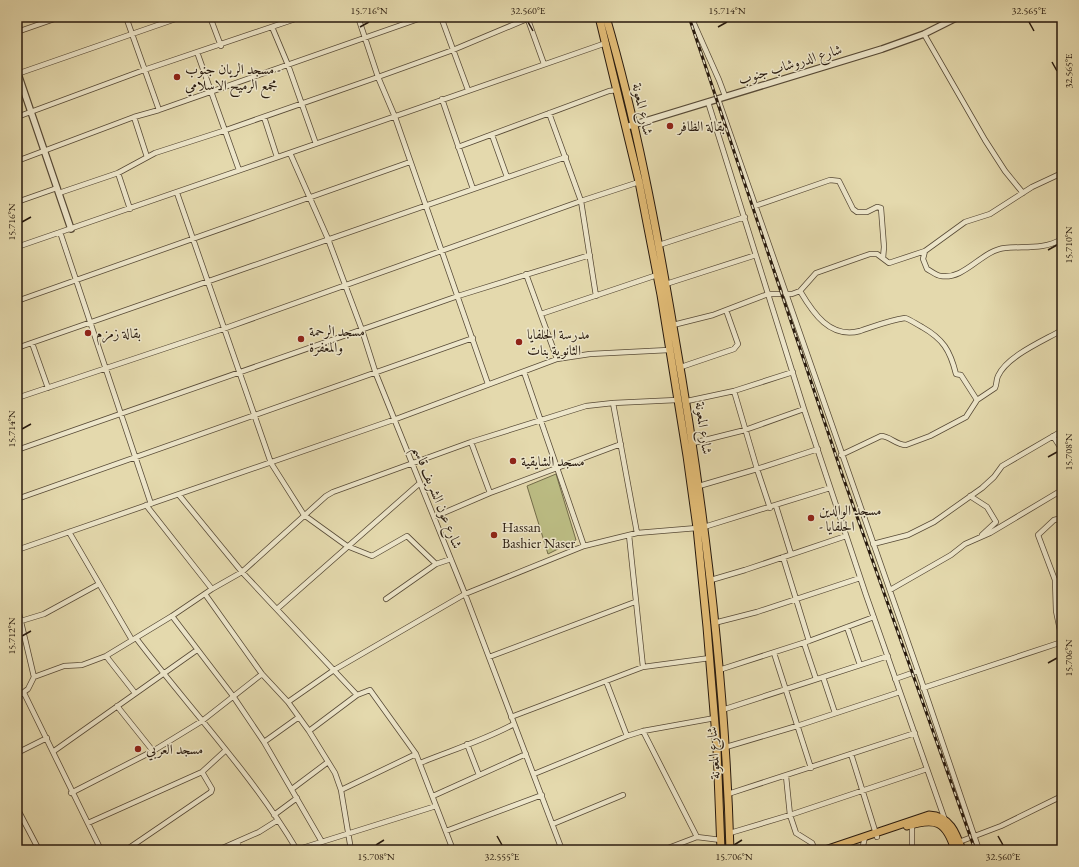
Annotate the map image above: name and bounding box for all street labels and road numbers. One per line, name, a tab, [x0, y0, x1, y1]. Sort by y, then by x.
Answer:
street label: شارع الدروشاب جنوب	[736, 40, 845, 91]
street label: شارع المعونة	[625, 81, 658, 138]
street label: شارع المعونة	[688, 400, 717, 456]
street label: شارع عون الشريف قاسم	[405, 443, 467, 553]
street label: شارع المعونة	[702, 726, 727, 780]

